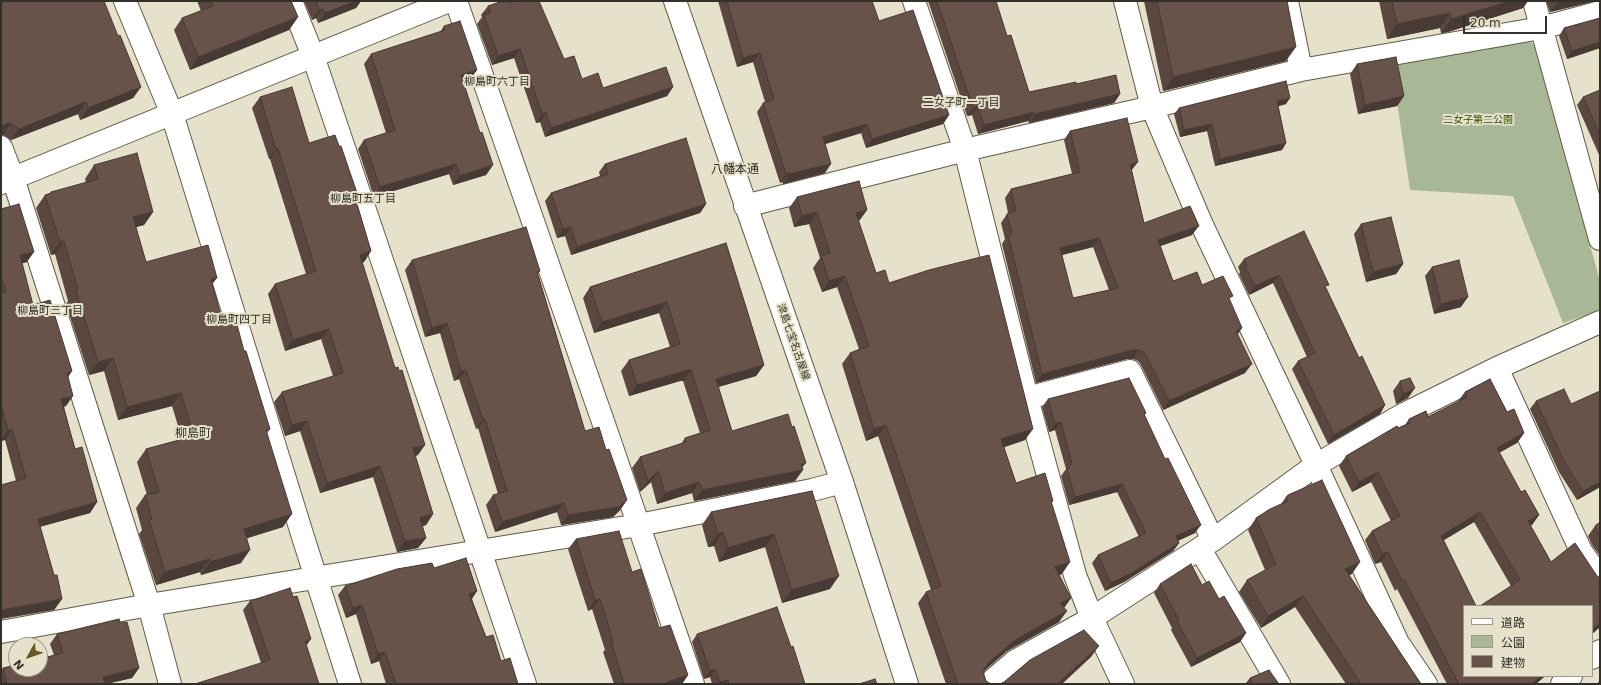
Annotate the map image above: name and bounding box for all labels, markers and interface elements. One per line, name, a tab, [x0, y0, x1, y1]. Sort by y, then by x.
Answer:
scale bar	[1465, 8, 1549, 34]
text: 20 m	[1470, 16, 1501, 30]
district label: 柳島町六丁目	[464, 75, 530, 89]
district label: 二女子町一丁目	[923, 96, 999, 110]
park label: 二女子第二公園	[1443, 114, 1513, 126]
district label: 八幡本通	[711, 163, 759, 177]
district label: 柳島町五丁目	[330, 192, 396, 206]
street label: 津島七宝名古屋線	[774, 302, 812, 382]
district label: 柳島町三丁目	[17, 304, 83, 318]
district label: 柳島町四丁目	[206, 313, 272, 327]
district label: 柳島町	[175, 427, 211, 441]
legend	[1463, 605, 1593, 677]
text: 道路	[1501, 616, 1525, 630]
text: 公園	[1501, 636, 1525, 650]
north arrow	[8, 637, 48, 677]
text: 建物	[1501, 656, 1525, 670]
text: N	[11, 657, 27, 672]

